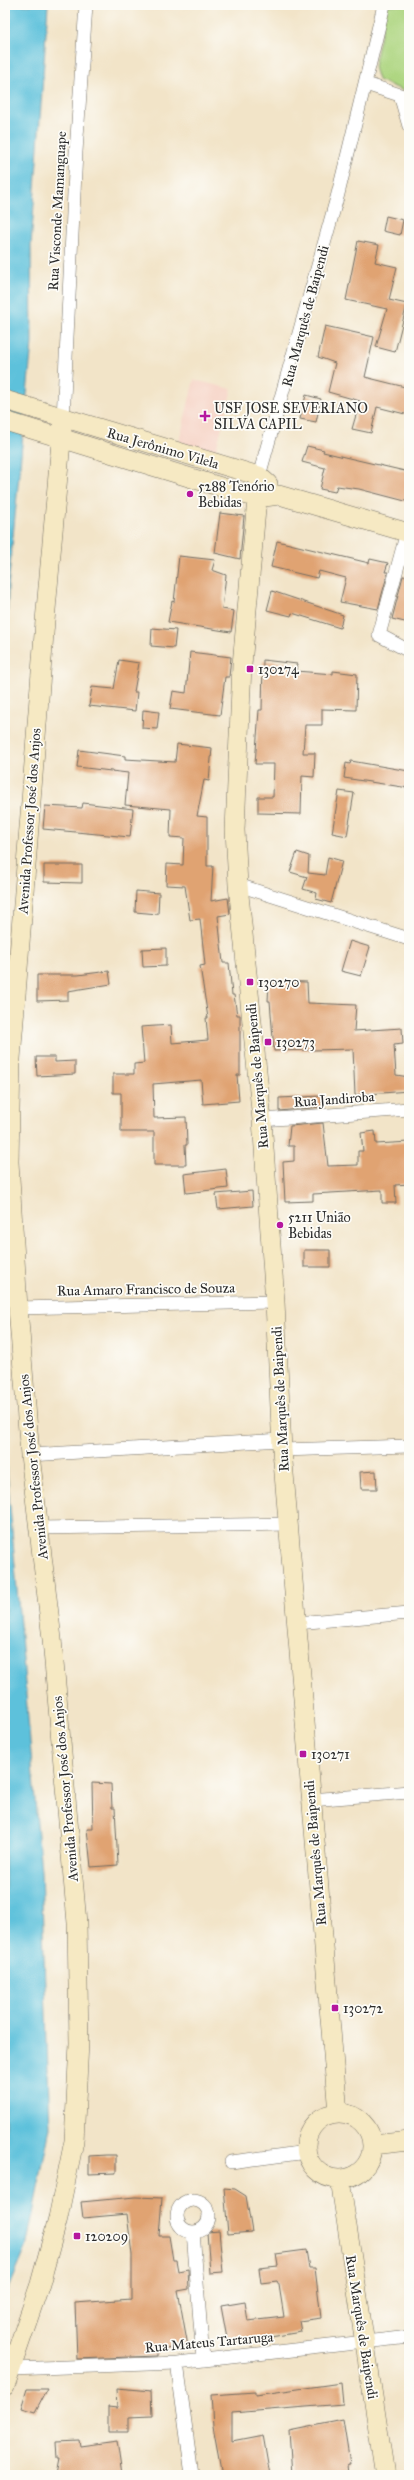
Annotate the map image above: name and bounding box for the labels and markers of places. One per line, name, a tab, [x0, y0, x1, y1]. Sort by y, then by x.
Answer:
place label: USF JOSE SEVERIANO SILVA CAPIL	[214, 400, 368, 433]
marker: USF JOSE SEVERIANO SILVA CAPIL	[199, 410, 211, 422]
place label: 5288 Tenório Bebidas	[198, 478, 274, 511]
marker: 5288 Tenório Bebidas	[185, 489, 195, 499]
place label: 130274	[258, 661, 300, 678]
marker: 130274	[245, 664, 255, 674]
place label: 130270	[258, 974, 299, 991]
marker: 130270	[245, 977, 255, 987]
place label: 130273	[276, 1034, 315, 1051]
marker: 130273	[263, 1037, 273, 1047]
place label: 5211 União Bebidas	[288, 1209, 351, 1242]
marker: 5211 União Bebidas	[275, 1220, 285, 1230]
place label: 130271	[311, 1746, 350, 1763]
marker: 130271	[298, 1749, 308, 1759]
place label: 130272	[343, 2000, 383, 2017]
marker: 130272	[330, 2003, 340, 2013]
place label: 120209	[85, 2228, 128, 2245]
marker: 120209	[72, 2231, 82, 2241]

